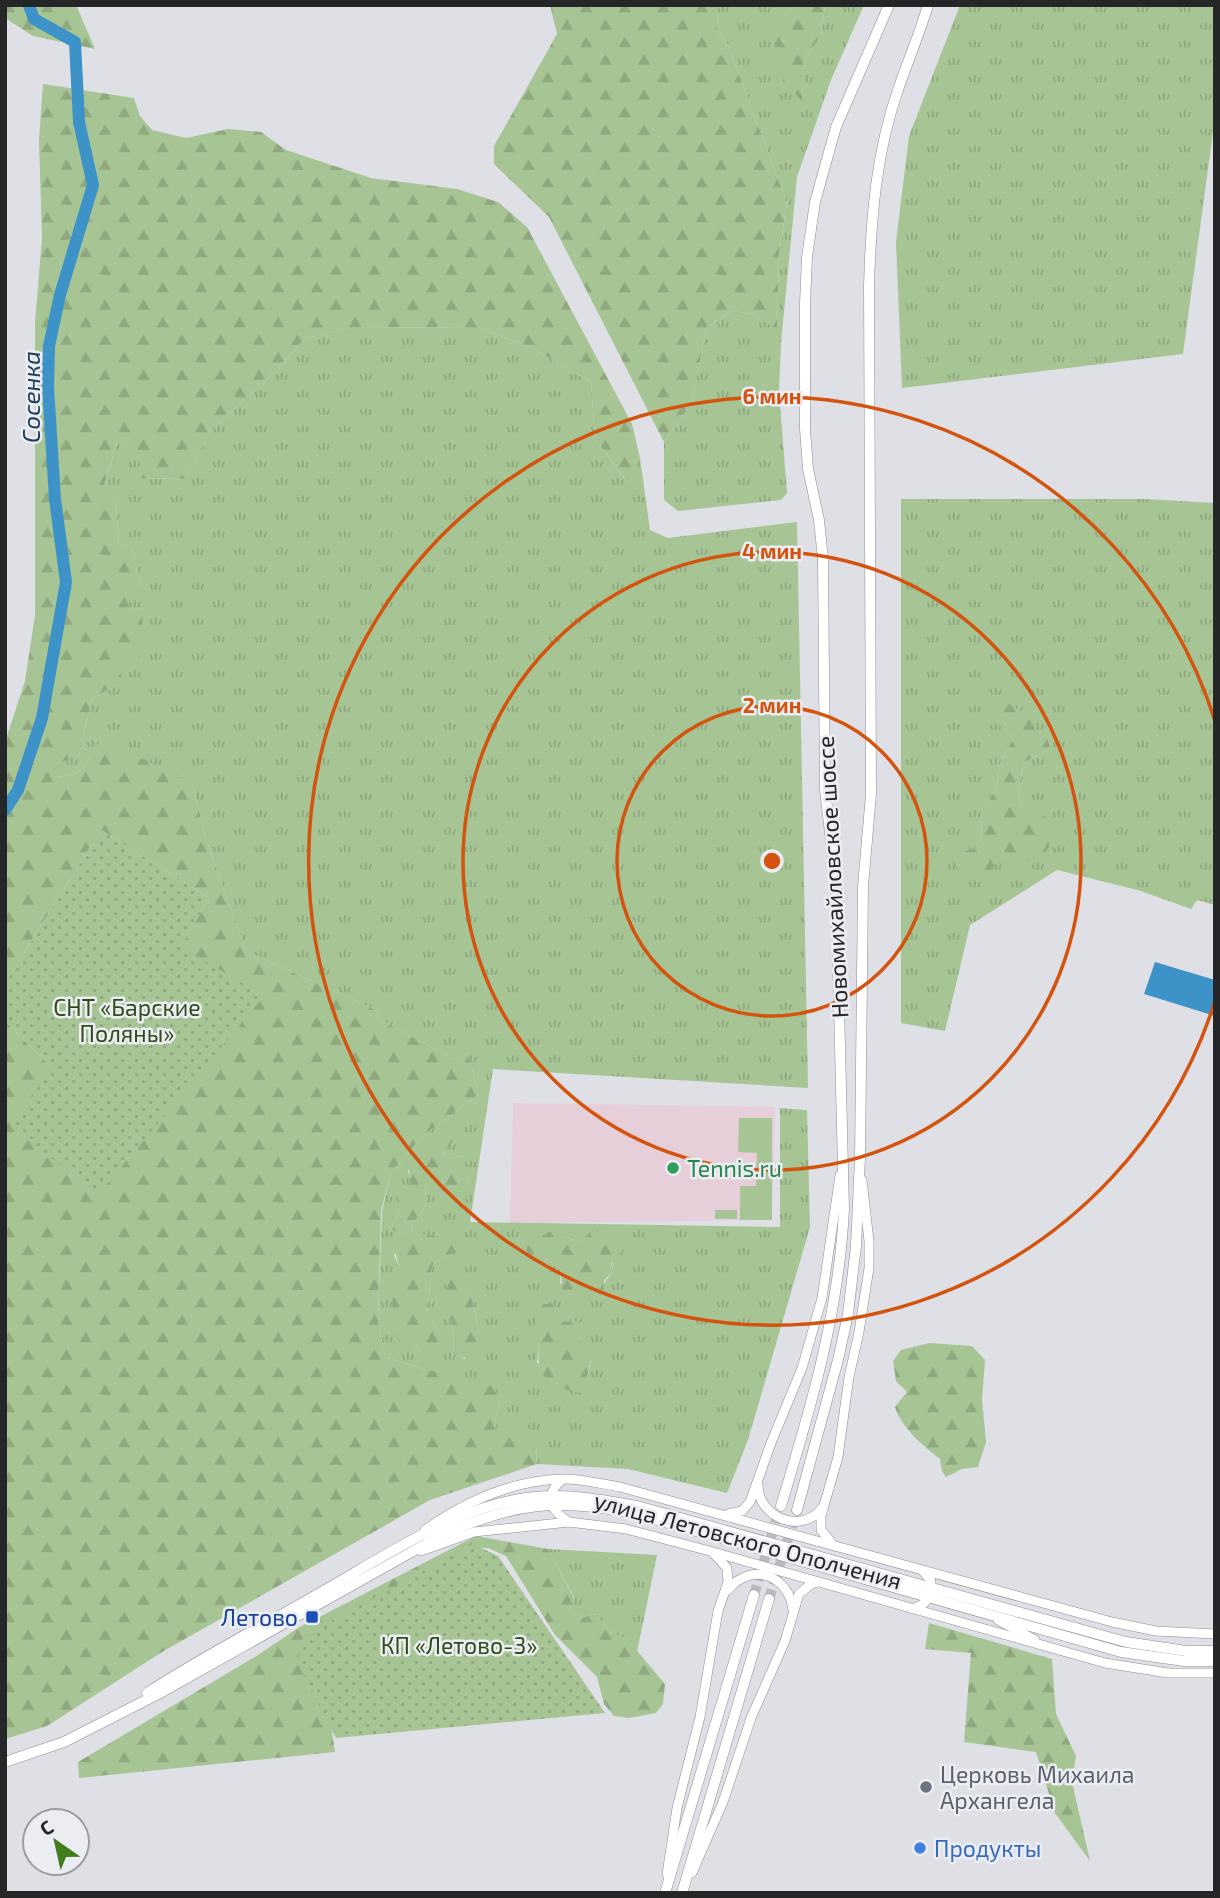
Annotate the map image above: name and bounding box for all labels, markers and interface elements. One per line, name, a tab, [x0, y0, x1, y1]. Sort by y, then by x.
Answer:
water label: Сосенка	[16, 351, 45, 443]
text: 6 мин	[743, 383, 801, 408]
text: 4 мин	[742, 538, 802, 563]
text: 2 мин	[743, 692, 801, 717]
street label: Новомихайловское шоссе	[811, 735, 853, 1019]
centre of rings	[760, 849, 784, 873]
park label: СНТ «Барские Поляны»	[53, 993, 201, 1047]
place label: Tennis.ru	[687, 1154, 782, 1182]
marker: Tennis.ru	[665, 1160, 681, 1176]
street label: улица Летовского Ополчения	[591, 1485, 905, 1596]
place label: Летово	[221, 1603, 298, 1631]
marker: Летово	[304, 1609, 320, 1625]
park label: КП «Летово-3»	[381, 1631, 537, 1659]
place label: Церковь Михаила Архангела	[940, 1760, 1135, 1814]
marker: Церковь Михаила Архангела	[918, 1779, 934, 1795]
north arrow	[21, 1807, 91, 1877]
text: С	[35, 1815, 57, 1840]
place label: Продукты	[934, 1834, 1041, 1863]
marker: Продукты	[912, 1840, 928, 1856]

